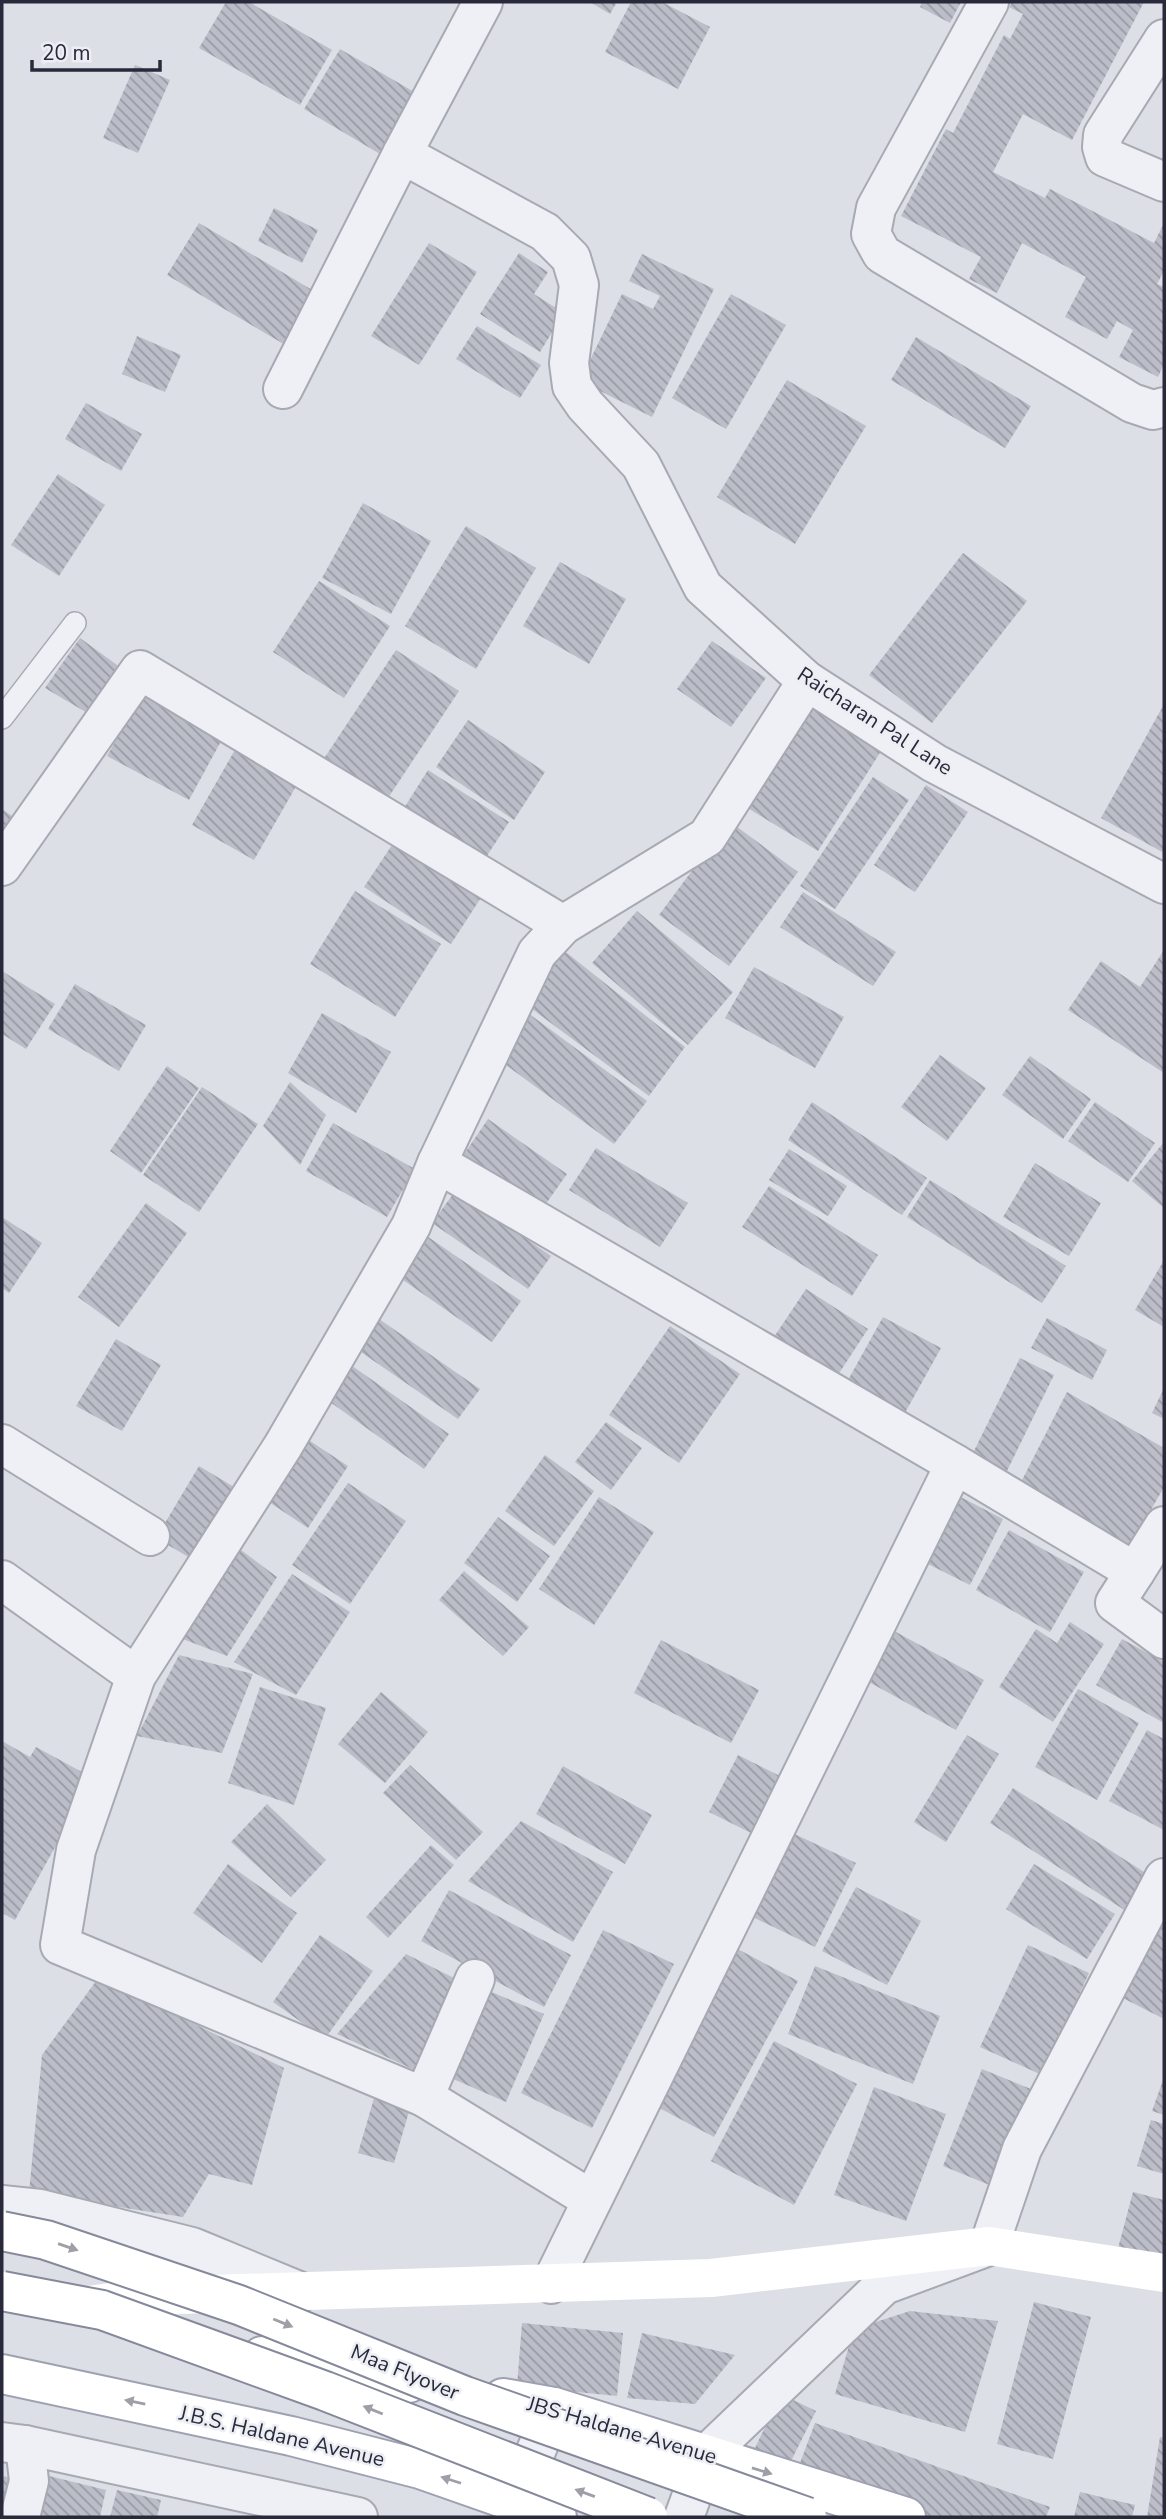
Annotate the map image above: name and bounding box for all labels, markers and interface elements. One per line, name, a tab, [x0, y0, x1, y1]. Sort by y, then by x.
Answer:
scale bar	[32, 28, 159, 72]
text: 20 m	[42, 39, 91, 67]
street label: Raicharan Pal Lane	[792, 660, 958, 782]
one-way arrow	[58, 2242, 79, 2253]
one-way arrow	[272, 2317, 293, 2328]
street label: Maa Flyover	[347, 2338, 464, 2407]
street label: JBS Haldane Avenue	[523, 2389, 720, 2470]
one-way arrow	[124, 2396, 146, 2407]
street label: J.B.S. Haldane Avenue	[176, 2399, 387, 2473]
one-way arrow	[362, 2405, 383, 2416]
one-way arrow	[752, 2466, 773, 2477]
one-way arrow	[440, 2474, 461, 2484]
one-way arrow	[574, 2488, 595, 2499]

